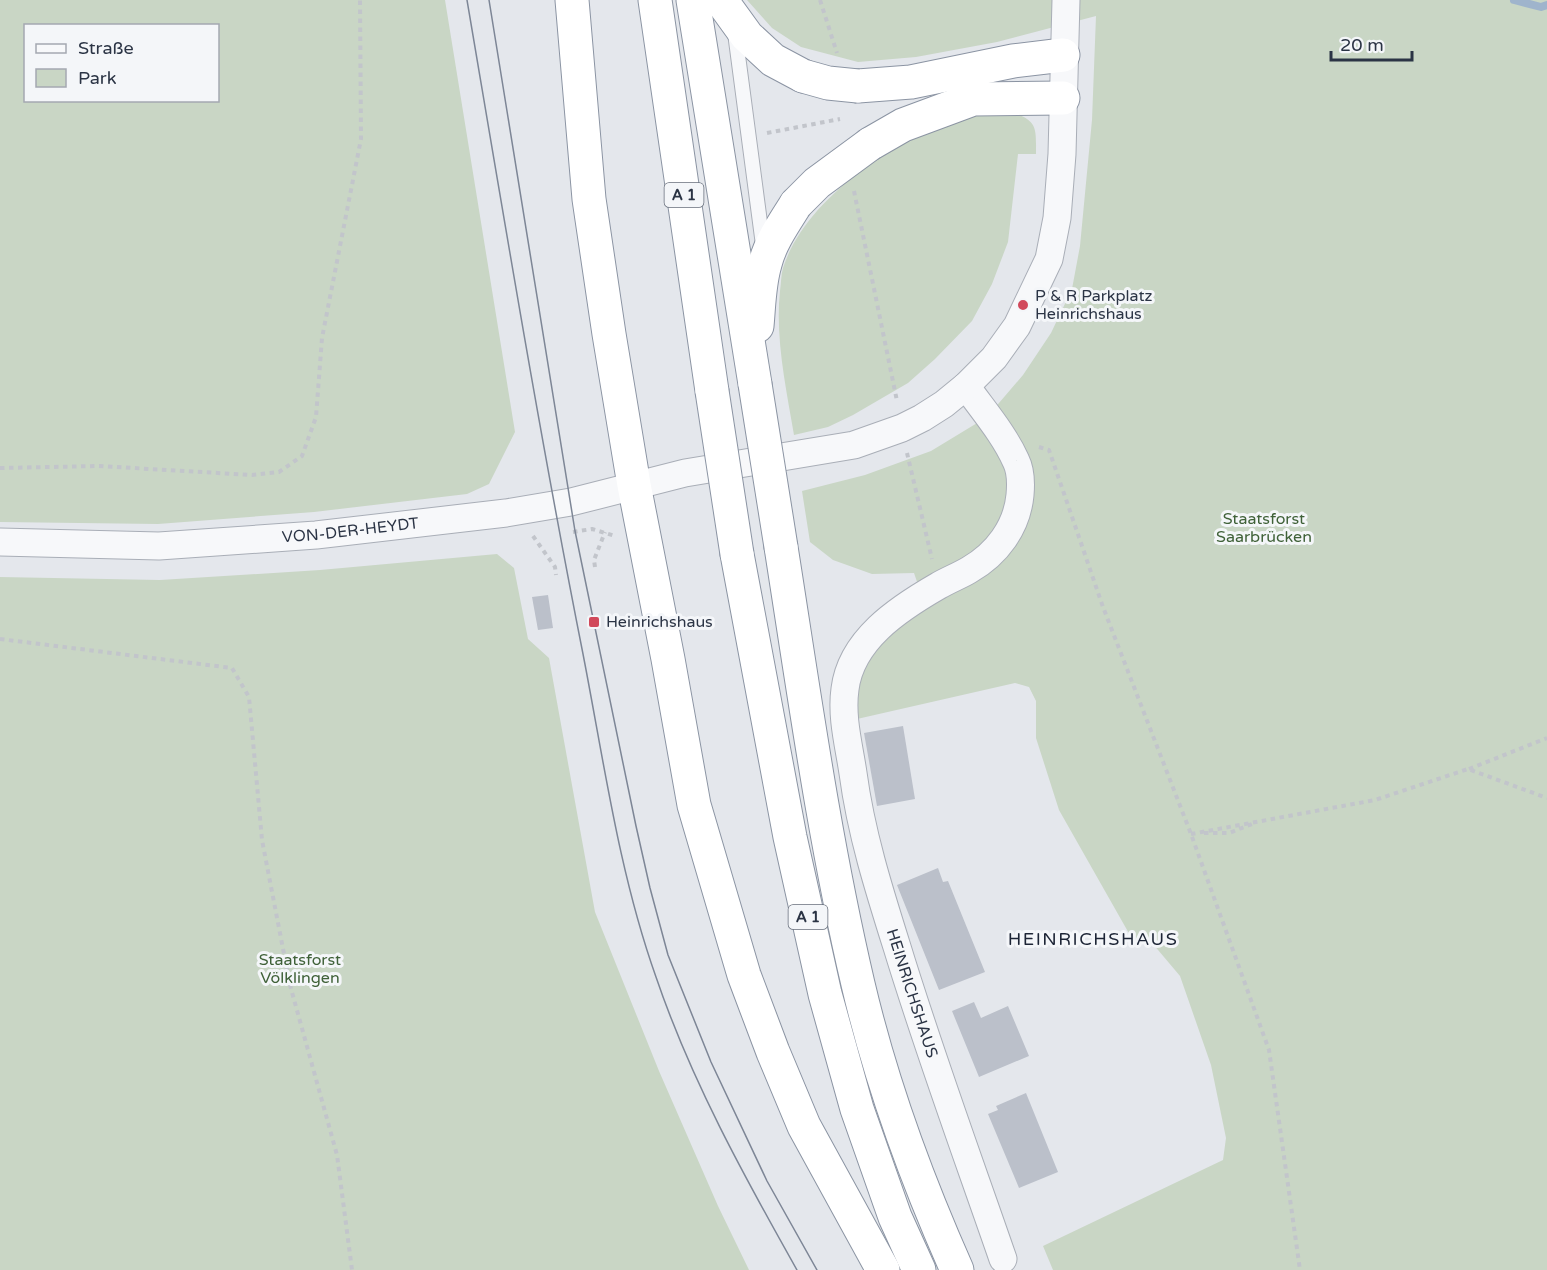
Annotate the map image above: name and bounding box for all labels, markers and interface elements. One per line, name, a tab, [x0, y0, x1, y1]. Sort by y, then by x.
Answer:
legend	[24, 24, 219, 102]
scale bar	[1331, 24, 1412, 62]
text: 20 m	[1340, 34, 1384, 56]
text: Straße	[78, 37, 134, 59]
text: Park	[78, 67, 117, 89]
road number: A 1	[664, 183, 704, 207]
place label: P & R Parkplatz Heinrichshaus	[1035, 286, 1153, 324]
marker: P & R Parkplatz Heinrichshaus	[1016, 298, 1030, 312]
park label: Staatsforst Saarbrücken	[1216, 509, 1312, 547]
street label: VON-DER-HEYDT	[281, 513, 420, 547]
place label: Heinrichshaus	[606, 612, 713, 632]
marker: Heinrichshaus	[587, 615, 601, 629]
road number: A 1	[788, 905, 828, 929]
street label: HEINRICHSHAUS	[882, 926, 942, 1061]
district label: HEINRICHSHAUS	[1008, 928, 1178, 950]
park label: Staatsforst Völklingen	[259, 950, 341, 988]

